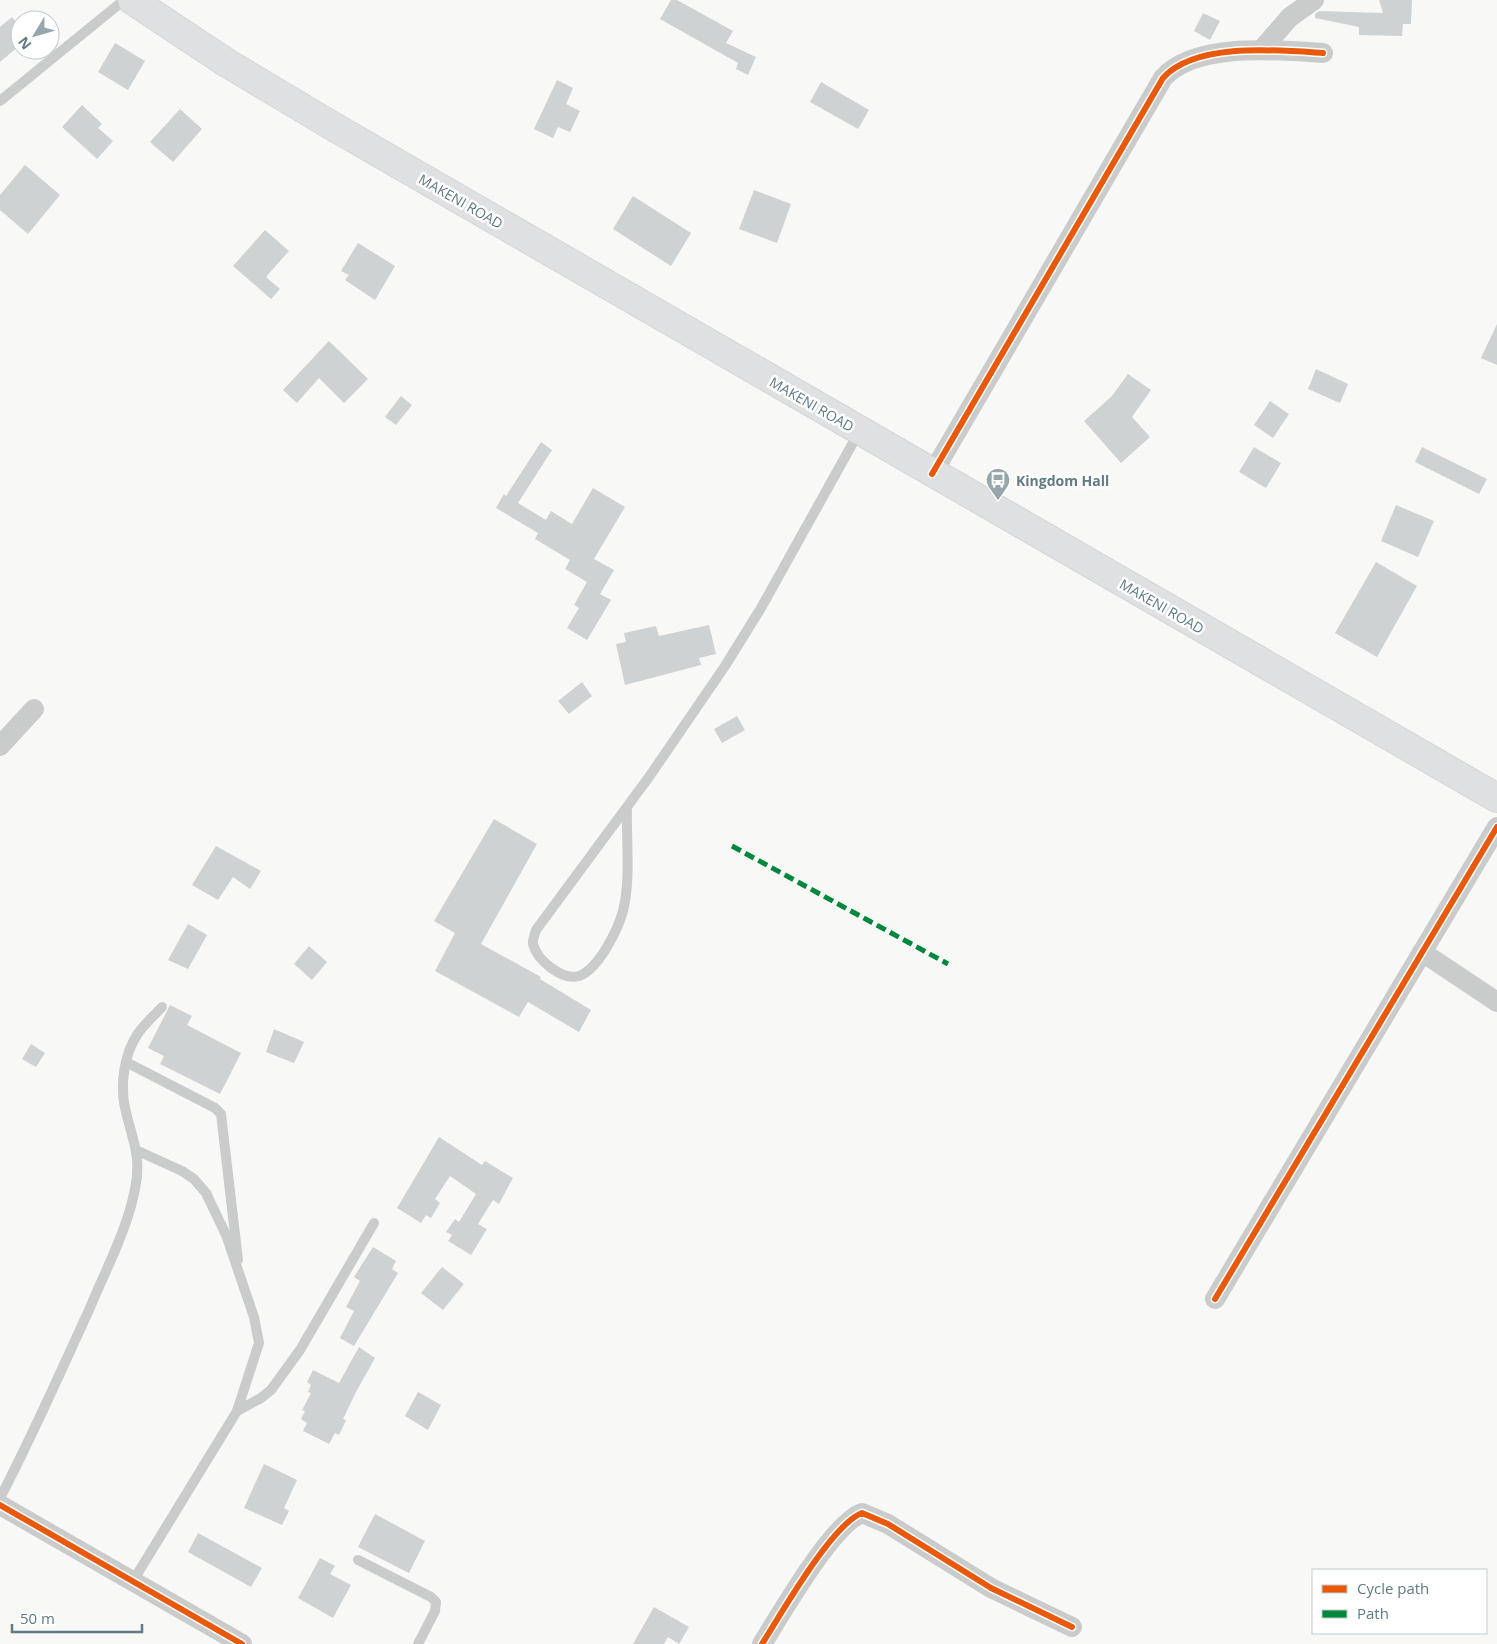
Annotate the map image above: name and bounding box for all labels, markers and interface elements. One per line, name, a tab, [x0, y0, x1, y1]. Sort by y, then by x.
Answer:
north arrow	[10, 10, 60, 60]
text: N	[13, 33, 35, 54]
street label: MAKENI ROAD	[415, 169, 507, 233]
street label: MAKENI ROAD	[766, 372, 858, 436]
bus stop icon: Kingdom Hall	[985, 467, 1011, 501]
place label: Kingdom Hall	[1016, 471, 1109, 490]
street label: MAKENI ROAD	[1116, 574, 1208, 638]
legend	[1312, 1569, 1487, 1634]
text: Cycle path	[1357, 1578, 1429, 1598]
scale bar	[12, 1602, 142, 1634]
text: Path	[1357, 1603, 1389, 1623]
text: 50 m	[20, 1608, 55, 1628]

